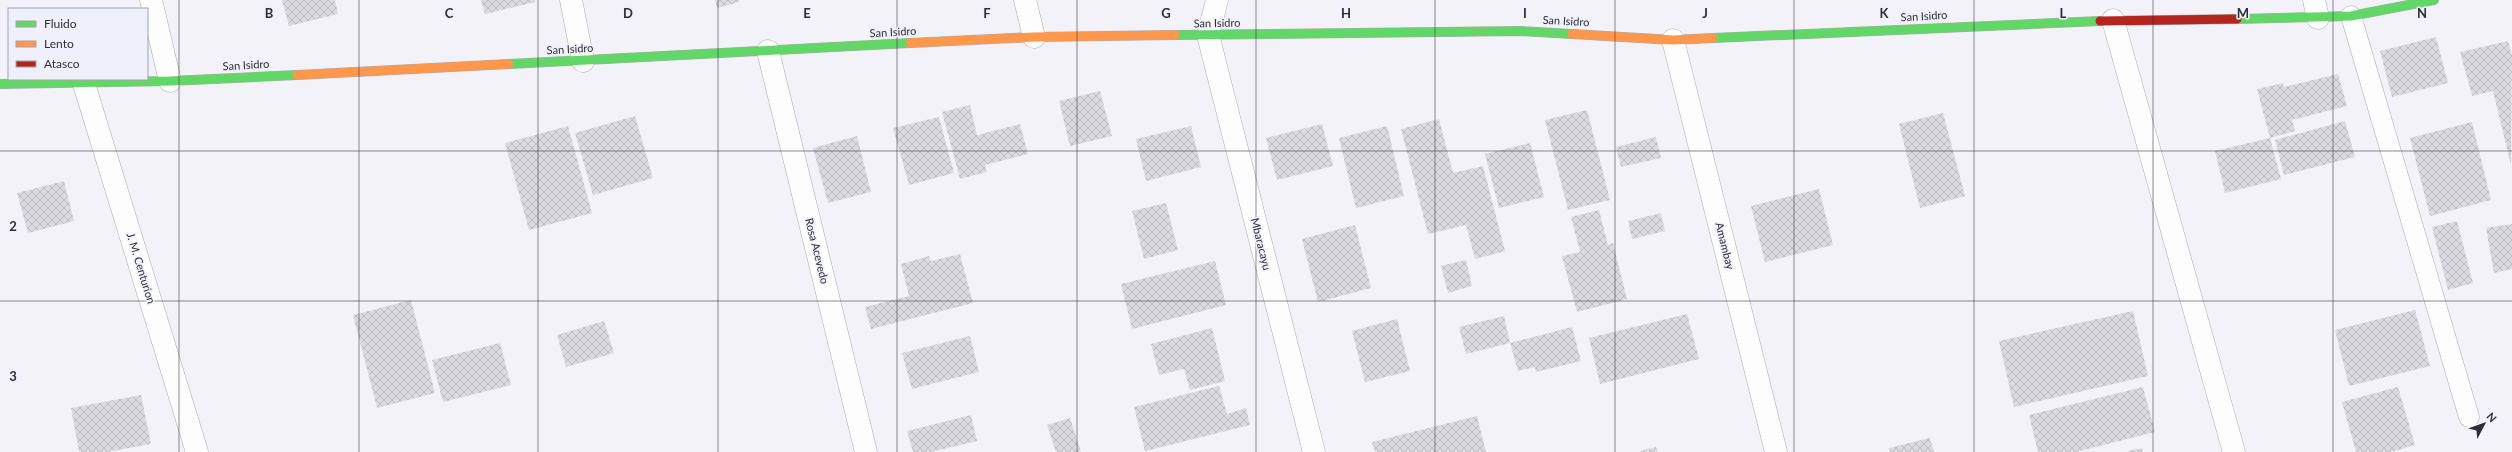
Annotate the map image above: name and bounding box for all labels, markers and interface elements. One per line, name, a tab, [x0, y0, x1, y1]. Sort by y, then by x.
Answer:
text: B	[265, 5, 274, 21]
text: C	[445, 5, 454, 21]
text: D	[623, 5, 633, 21]
text: E	[803, 5, 811, 21]
text: F	[983, 5, 991, 21]
text: G	[1161, 5, 1171, 21]
text: H	[1341, 5, 1351, 21]
text: I	[1523, 5, 1527, 21]
text: J	[1702, 5, 1708, 21]
text: K	[1880, 5, 1890, 21]
text: L	[2060, 5, 2067, 21]
text: M	[2237, 5, 2249, 21]
text: N	[2417, 5, 2427, 21]
legend	[8, 8, 148, 80]
street label: San Isidro	[1900, 8, 1948, 23]
street label: San Isidro	[1542, 13, 1590, 28]
text: Fluido	[44, 16, 77, 31]
street label: San Isidro	[1193, 16, 1241, 29]
street label: San Isidro	[869, 24, 917, 39]
text: Lento	[44, 36, 74, 51]
street label: San Isidro	[546, 41, 594, 56]
text: Atasco	[44, 56, 80, 71]
street label: San Isidro	[222, 57, 270, 72]
street label: Mbaracayu	[1249, 216, 1274, 271]
street label: Rosa Acevedo	[803, 217, 832, 285]
text: 2	[9, 218, 17, 234]
street label: Amambay	[1713, 221, 1738, 271]
street label: J. M. Centurion	[124, 231, 158, 305]
text: 3	[9, 368, 17, 384]
north arrow	[2464, 404, 2504, 444]
text: N	[2484, 410, 2500, 425]

